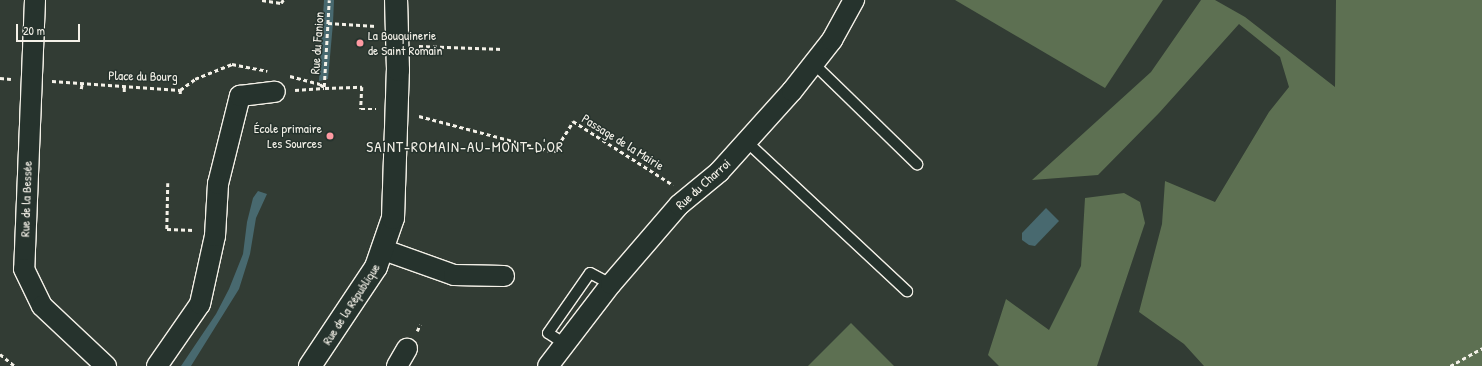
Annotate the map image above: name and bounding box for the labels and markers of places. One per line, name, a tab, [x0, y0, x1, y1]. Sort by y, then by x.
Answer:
place label: La Bouquinerie de Saint Romain	[368, 28, 442, 59]
marker: La Bouquinerie de Saint Romain	[355, 38, 365, 48]
place label: École primaire Les Sources	[254, 121, 322, 152]
marker: École primaire Les Sources	[325, 131, 335, 141]

